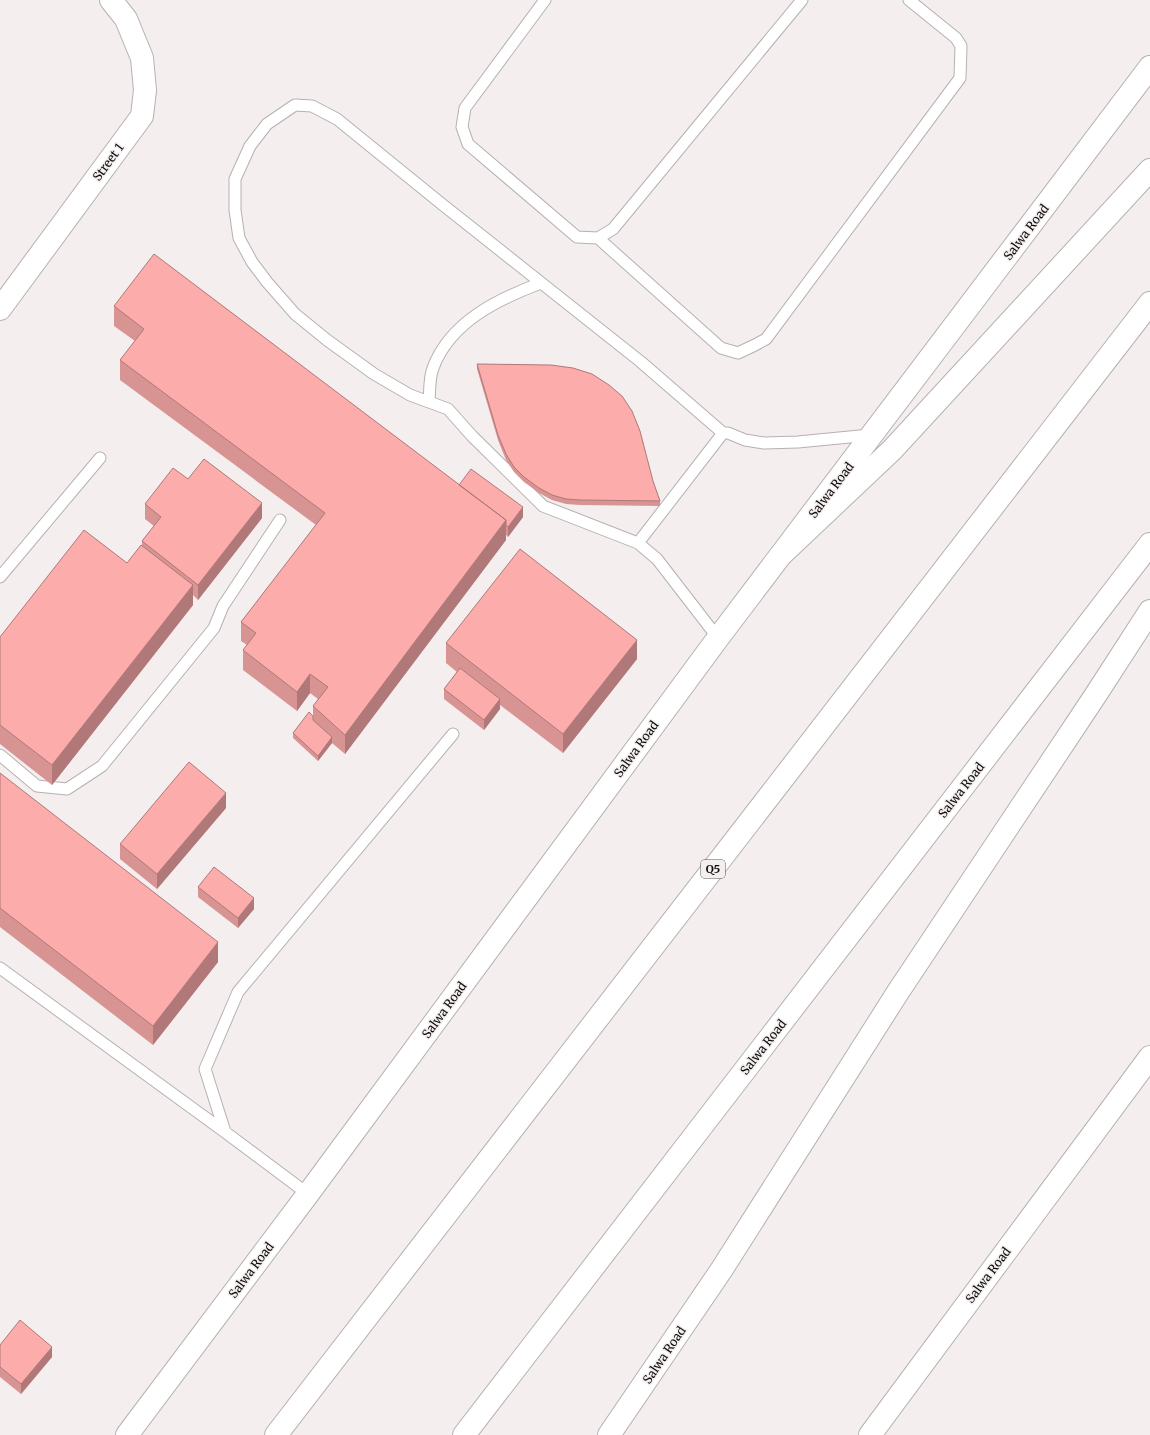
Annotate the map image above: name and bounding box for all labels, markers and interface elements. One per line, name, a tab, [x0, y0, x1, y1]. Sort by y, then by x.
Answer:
street label: Street 1	[89, 140, 127, 184]
street label: Salwa Road	[1000, 201, 1052, 263]
street label: Salwa Road	[805, 459, 857, 521]
street label: Salwa Road	[611, 718, 661, 780]
street label: Salwa Road	[935, 759, 987, 821]
road number: Q5	[701, 860, 725, 878]
street label: Salwa Road	[419, 979, 469, 1041]
street label: Salwa Road	[737, 1016, 789, 1078]
street label: Salwa Road	[225, 1239, 277, 1301]
street label: Salwa Road	[962, 1244, 1014, 1306]
street label: Salwa Road	[639, 1323, 689, 1387]

